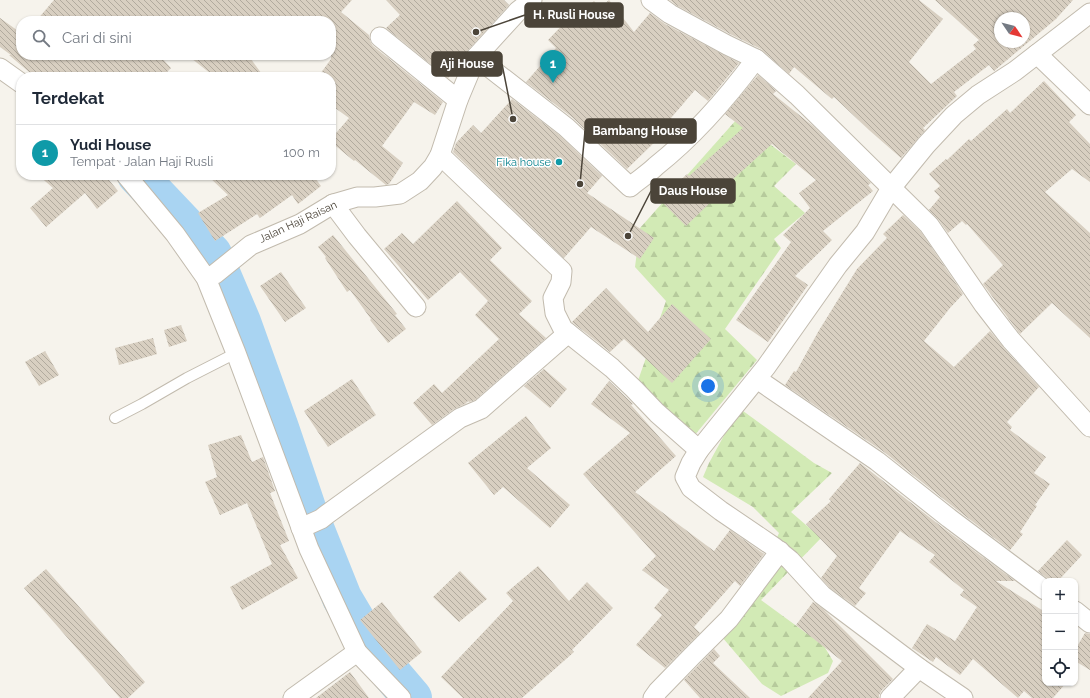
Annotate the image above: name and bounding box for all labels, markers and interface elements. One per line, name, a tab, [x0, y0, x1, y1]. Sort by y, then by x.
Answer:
callout: H. Rusli House	[525, 3, 623, 27]
text: H. Rusli House	[533, 8, 615, 22]
north arrow	[994, 12, 1030, 48]
search box	[16, 16, 336, 60]
icon: search	[30, 27, 52, 49]
text: Cari di sini	[62, 29, 132, 47]
pin: 1	[540, 50, 566, 83]
callout: Aji House	[432, 52, 502, 76]
text: Aji House	[440, 57, 494, 71]
text: Terdekat	[32, 88, 104, 108]
callout: Bambang House	[585, 119, 696, 143]
text: Bambang House	[592, 124, 688, 138]
text: Yudi House	[70, 136, 151, 154]
text: 1	[42, 145, 48, 160]
text: 100 m	[283, 145, 320, 160]
text: Tempat · Jalan Haji Rusli	[70, 154, 213, 169]
place label: Fika house	[496, 156, 552, 169]
marker: Fika house	[554, 157, 564, 167]
callout: Daus House	[651, 179, 735, 203]
text: Daus House	[659, 184, 727, 198]
street label: Jalan Haji Raisan	[257, 198, 339, 246]
your location	[698, 376, 718, 396]
map controls	[1042, 578, 1078, 686]
button: +	[1042, 578, 1078, 614]
button: −	[1042, 614, 1078, 650]
button: locate	[1042, 650, 1078, 686]

